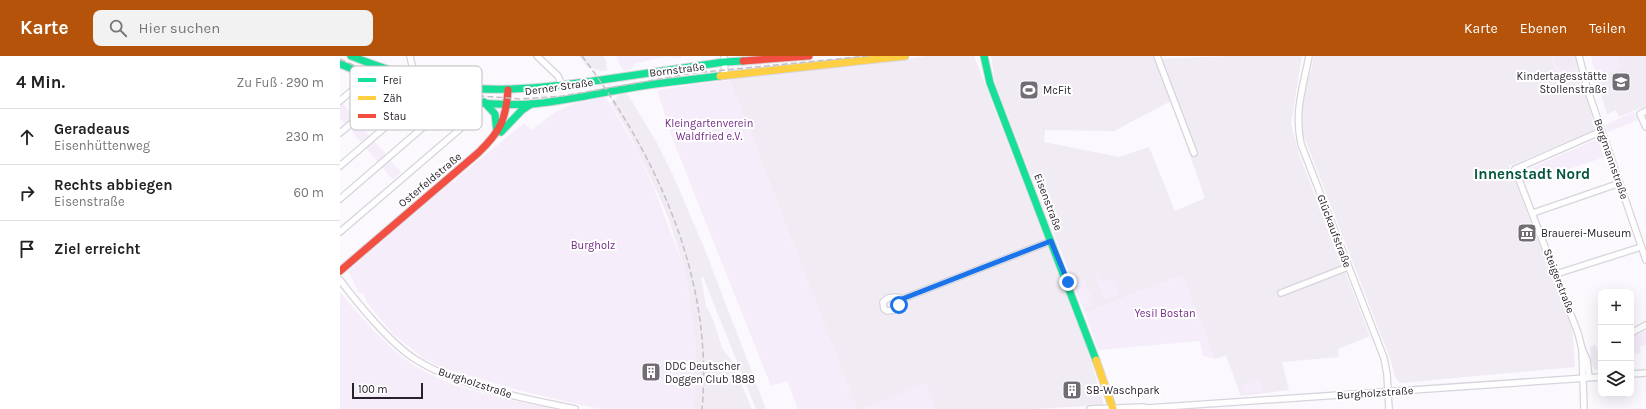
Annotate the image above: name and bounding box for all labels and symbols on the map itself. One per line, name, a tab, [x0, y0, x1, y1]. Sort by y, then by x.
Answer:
street label: Bornstraße	[649, 60, 706, 80]
legend	[350, 66, 482, 130]
place label: Kindertagesstätte Stollenstraße	[1517, 70, 1607, 96]
school or university icon: Kindertagesstätte Stollenstraße	[1610, 71, 1632, 93]
text: Frei	[383, 74, 402, 87]
street label: Derner Straße	[524, 76, 594, 98]
sports icon: McFit	[1018, 79, 1040, 101]
place label: McFit	[1043, 84, 1071, 97]
text: Zäh	[383, 92, 402, 105]
text: Stau	[383, 110, 407, 123]
park label: Kleingartenverein Waldfried e.V.	[665, 117, 753, 143]
street label: Bergmannstraße	[1591, 117, 1631, 201]
street label: Osterfeldstraße	[396, 150, 464, 210]
district label: Innenstadt Nord	[1474, 165, 1590, 183]
street label: Eisenstraße	[1031, 172, 1065, 233]
street label: Glückaufstraße	[1314, 193, 1354, 270]
museum icon: Brauerei-Museum	[1516, 222, 1538, 244]
place label: Brauerei-Museum	[1541, 227, 1631, 240]
park label: Burgholz	[571, 239, 615, 252]
street label: Steigerstraße	[1541, 247, 1577, 315]
route end	[1059, 273, 1077, 291]
route start	[890, 296, 908, 314]
park label: Yesil Bostan	[1134, 307, 1196, 320]
place label: DDC Deutscher Doggen Club 1888	[665, 360, 755, 386]
building icon: DDC Deutscher Doggen Club 1888	[640, 361, 662, 383]
street label: Burgholzstraße	[436, 365, 514, 401]
building icon: SB-Waschpark	[1061, 379, 1083, 401]
scale bar	[352, 381, 423, 400]
place label: SB-Waschpark	[1086, 384, 1160, 397]
street label: Burgholzstraße	[1336, 384, 1414, 402]

